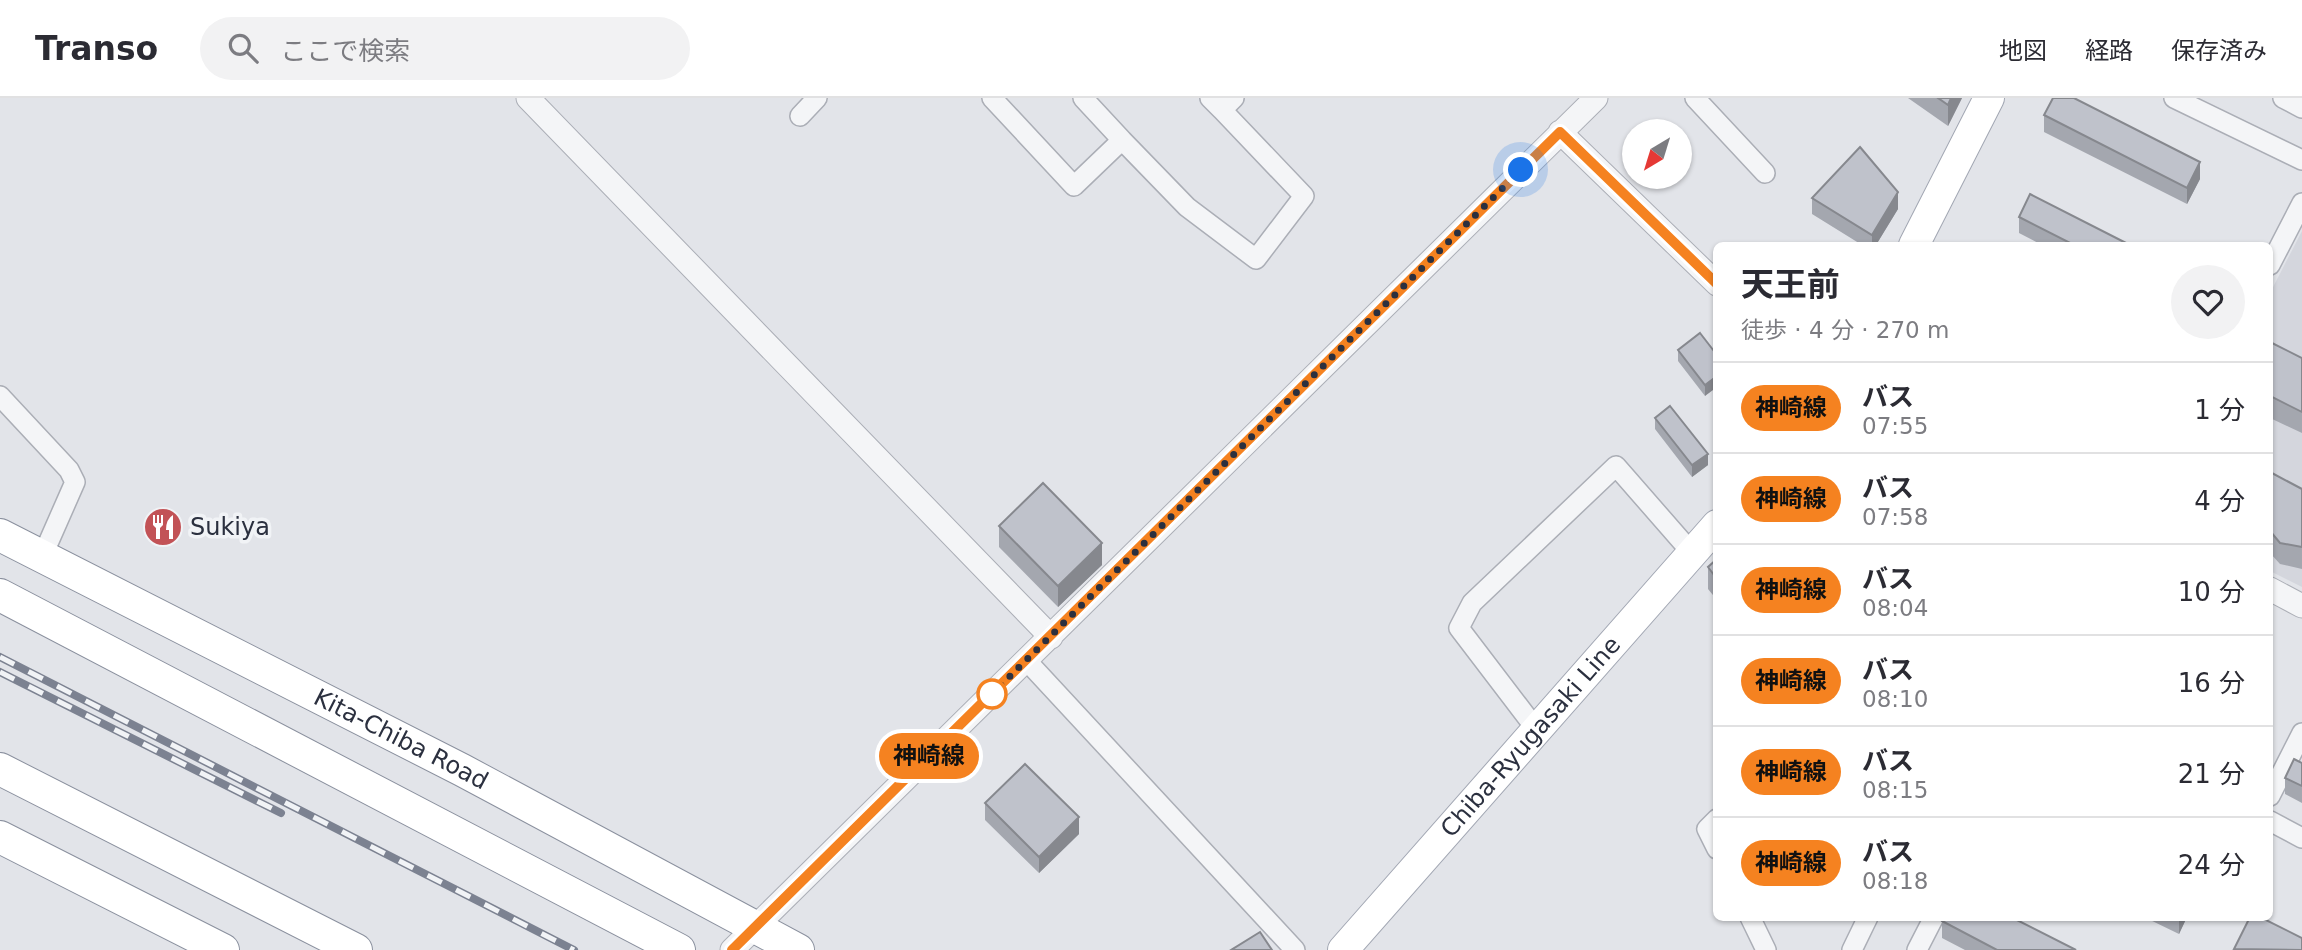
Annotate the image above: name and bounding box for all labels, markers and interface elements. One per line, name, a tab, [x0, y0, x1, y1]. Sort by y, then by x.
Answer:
search box	[200, 17, 690, 80]
text: Transo	[35, 29, 158, 68]
icon: search	[224, 29, 262, 67]
text: ここで検索	[280, 36, 410, 66]
text: 地図	[1999, 37, 2047, 65]
text: 経路	[2085, 37, 2133, 65]
text: 保存済み	[2171, 37, 2267, 65]
north arrow	[1622, 119, 1692, 189]
map controls	[1622, 119, 1692, 189]
your location	[1503, 152, 1538, 187]
text: 天王前	[1741, 265, 1840, 304]
button: heart	[2171, 265, 2245, 339]
text: 徒歩 · 4 分 · 270 m	[1741, 317, 1949, 343]
text: バス	[1862, 382, 1914, 412]
text: 神崎線	[1755, 394, 1827, 422]
text: 1 分	[2194, 395, 2245, 425]
text: 07:55	[1862, 413, 1928, 439]
text: バス	[1862, 473, 1914, 503]
text: 神崎線	[1755, 485, 1827, 513]
text: 4 分	[2194, 486, 2245, 516]
text: 07:58	[1862, 504, 1928, 530]
restaurant icon: Sukiya	[142, 506, 184, 548]
place label: Sukiya	[190, 513, 270, 541]
text: バス	[1862, 564, 1914, 594]
text: 神崎線	[1755, 576, 1827, 604]
text: 10 分	[2178, 577, 2245, 607]
text: 08:04	[1862, 595, 1928, 621]
street label: Chiba-Ryugasaki Line	[1435, 631, 1626, 843]
text: バス	[1862, 655, 1914, 685]
text: 神崎線	[1755, 667, 1827, 695]
text: 16 分	[2178, 668, 2245, 698]
unlabelled marker	[977, 679, 1007, 709]
street label: Kita-Chiba Road	[309, 683, 493, 795]
text: 08:10	[1862, 686, 1928, 712]
line badge: 神崎線	[889, 733, 969, 779]
text: 神崎線	[893, 742, 965, 770]
text: バス	[1862, 746, 1914, 776]
text: 神崎線	[1755, 758, 1827, 786]
text: 21 分	[2178, 759, 2245, 789]
text: 08:15	[1862, 777, 1928, 803]
text: バス	[1862, 837, 1914, 867]
text: 神崎線	[1755, 849, 1827, 877]
text: 24 分	[2178, 850, 2245, 880]
text: 08:18	[1862, 868, 1928, 894]

